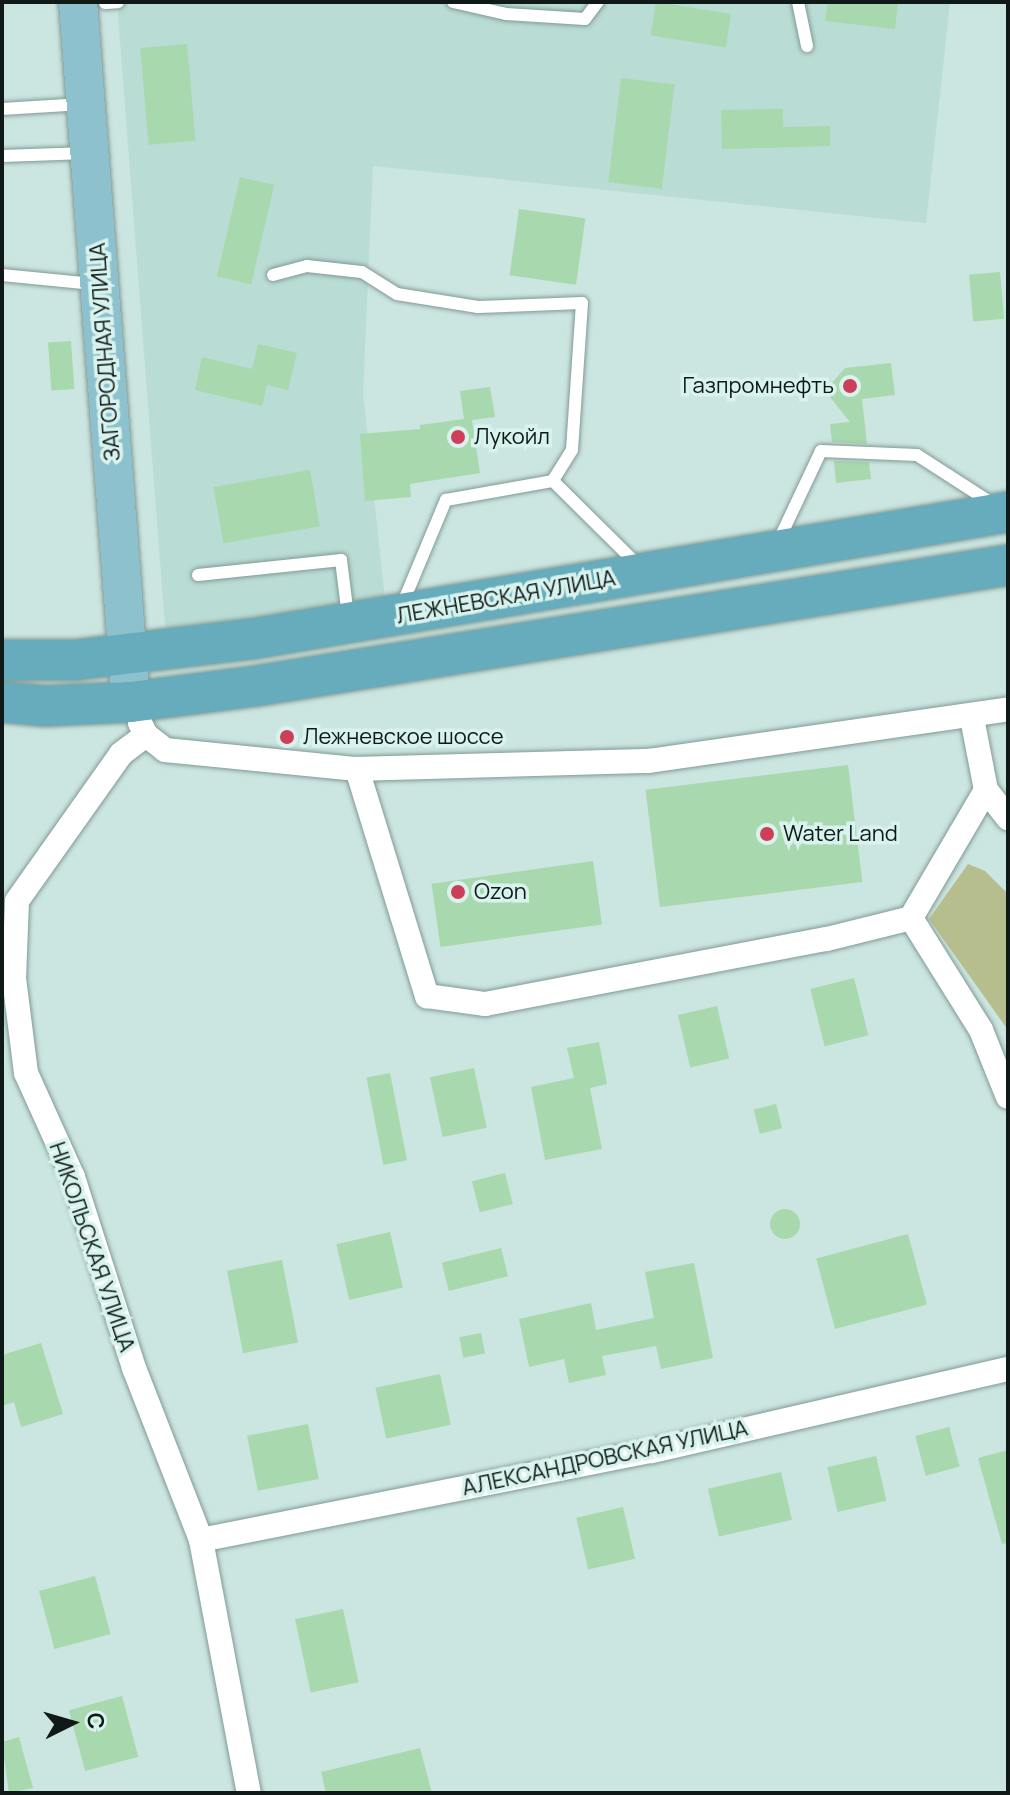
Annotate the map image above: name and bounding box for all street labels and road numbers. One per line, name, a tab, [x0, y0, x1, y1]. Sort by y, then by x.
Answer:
street label: ЗАГОРОДНАЯ УЛИЦА	[84, 242, 126, 462]
street label: ЛЕЖНЕВСКАЯ УЛИЦА	[394, 565, 618, 629]
street label: НИКОЛЬСКАЯ УЛИЦА	[44, 1139, 140, 1355]
street label: АЛЕКСАНДРОВСКАЯ УЛИЦА	[460, 1415, 750, 1501]

